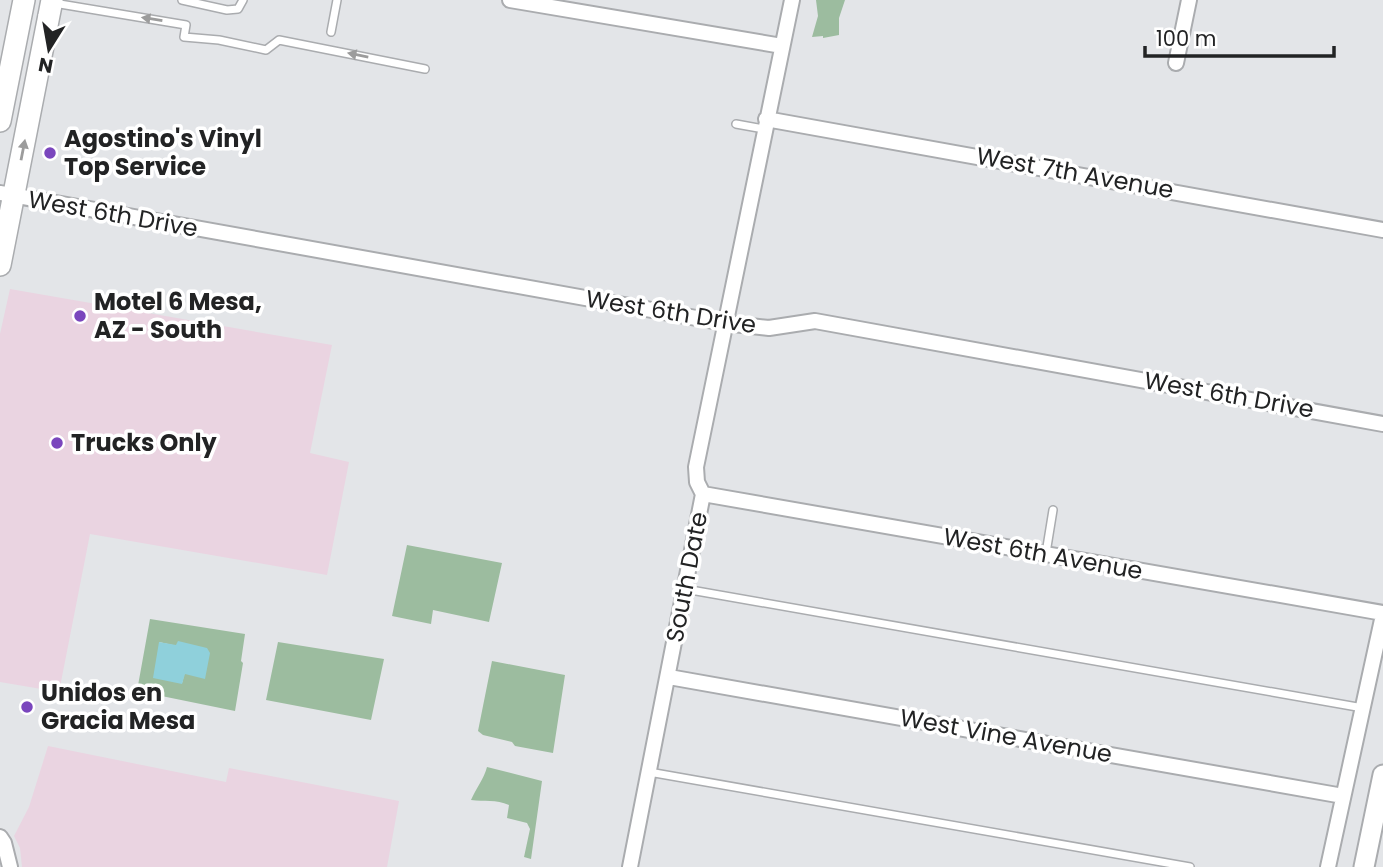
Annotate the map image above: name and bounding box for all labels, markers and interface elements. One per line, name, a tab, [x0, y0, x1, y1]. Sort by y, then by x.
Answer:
one-way arrow	[140, 13, 162, 24]
north arrow	[14, 14, 84, 84]
scale bar	[1145, 14, 1334, 58]
text: 100 m	[1156, 24, 1216, 53]
one-way arrow	[347, 50, 369, 61]
text: N	[36, 51, 55, 80]
place label: Agostino's Vinyl Top Service	[64, 122, 262, 183]
one-way arrow	[17, 139, 28, 161]
street label: West 7th Avenue	[974, 139, 1176, 206]
marker: Agostino's Vinyl Top Service	[42, 145, 58, 161]
street label: West 6th Drive	[26, 182, 201, 245]
street label: West 6th Drive	[584, 282, 759, 341]
place label: Motel 6 Mesa, AZ - South	[94, 285, 262, 346]
marker: Motel 6 Mesa, AZ - South	[72, 308, 88, 324]
street label: West 6th Drive	[1142, 363, 1317, 426]
place label: Trucks Only	[71, 426, 218, 459]
marker: Trucks Only	[49, 435, 65, 451]
street label: South Date	[658, 509, 715, 645]
street label: West 6th Avenue	[941, 520, 1145, 587]
place label: Unidos en Gracia Mesa	[41, 676, 195, 737]
marker: Unidos en Gracia Mesa	[19, 699, 35, 715]
street label: West Vine Avenue	[897, 701, 1115, 770]

